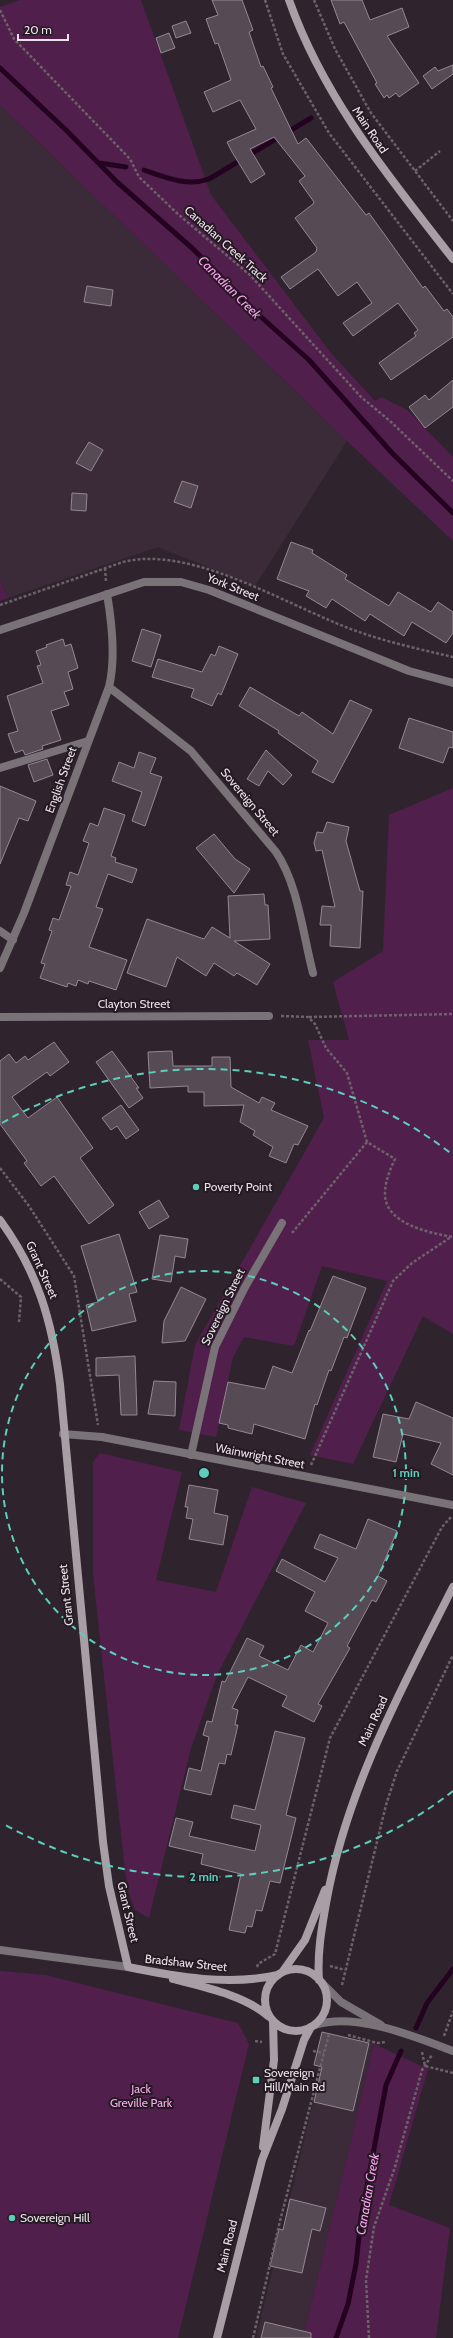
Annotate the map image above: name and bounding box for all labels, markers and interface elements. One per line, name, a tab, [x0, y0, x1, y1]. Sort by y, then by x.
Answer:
scale bar	[18, 16, 68, 42]
text: 20 m	[24, 22, 52, 37]
street label: Main Road	[349, 103, 392, 156]
street label: Canadian Creek Track	[182, 202, 272, 285]
water label: Canadian Creek	[195, 252, 265, 322]
street label: York Street	[204, 569, 262, 604]
street label: English Street	[42, 745, 79, 815]
street label: Sovereign Street	[218, 765, 283, 839]
street label: Clayton Street	[98, 996, 170, 1011]
place label: Poverty Point	[204, 1179, 272, 1194]
marker: Poverty Point	[191, 1182, 201, 1192]
street label: Grant Street	[23, 1239, 62, 1301]
street label: Sovereign Street	[197, 1266, 248, 1348]
street label: Wainwright Street	[214, 1439, 306, 1472]
text: 1 min	[392, 1465, 420, 1480]
centre of rings	[197, 1466, 211, 1480]
street label: Grant Street	[55, 1564, 76, 1627]
street label: Main Road	[354, 1693, 391, 1748]
text: 2 min	[190, 1869, 218, 1884]
street label: Grant Street	[114, 1880, 143, 1944]
street label: Bradshaw Street	[144, 1951, 228, 1974]
place label: Sovereign Hill/Main Rd	[264, 2065, 325, 2094]
marker: Sovereign Hill/Main Rd	[251, 2075, 261, 2085]
park label: Jack Greville Park	[110, 2081, 173, 2110]
water label: Canadian Creek	[352, 2152, 382, 2236]
place label: Sovereign Hill	[20, 2210, 90, 2225]
marker: Sovereign Hill	[7, 2213, 17, 2223]
street label: Main Road	[213, 2218, 240, 2274]

